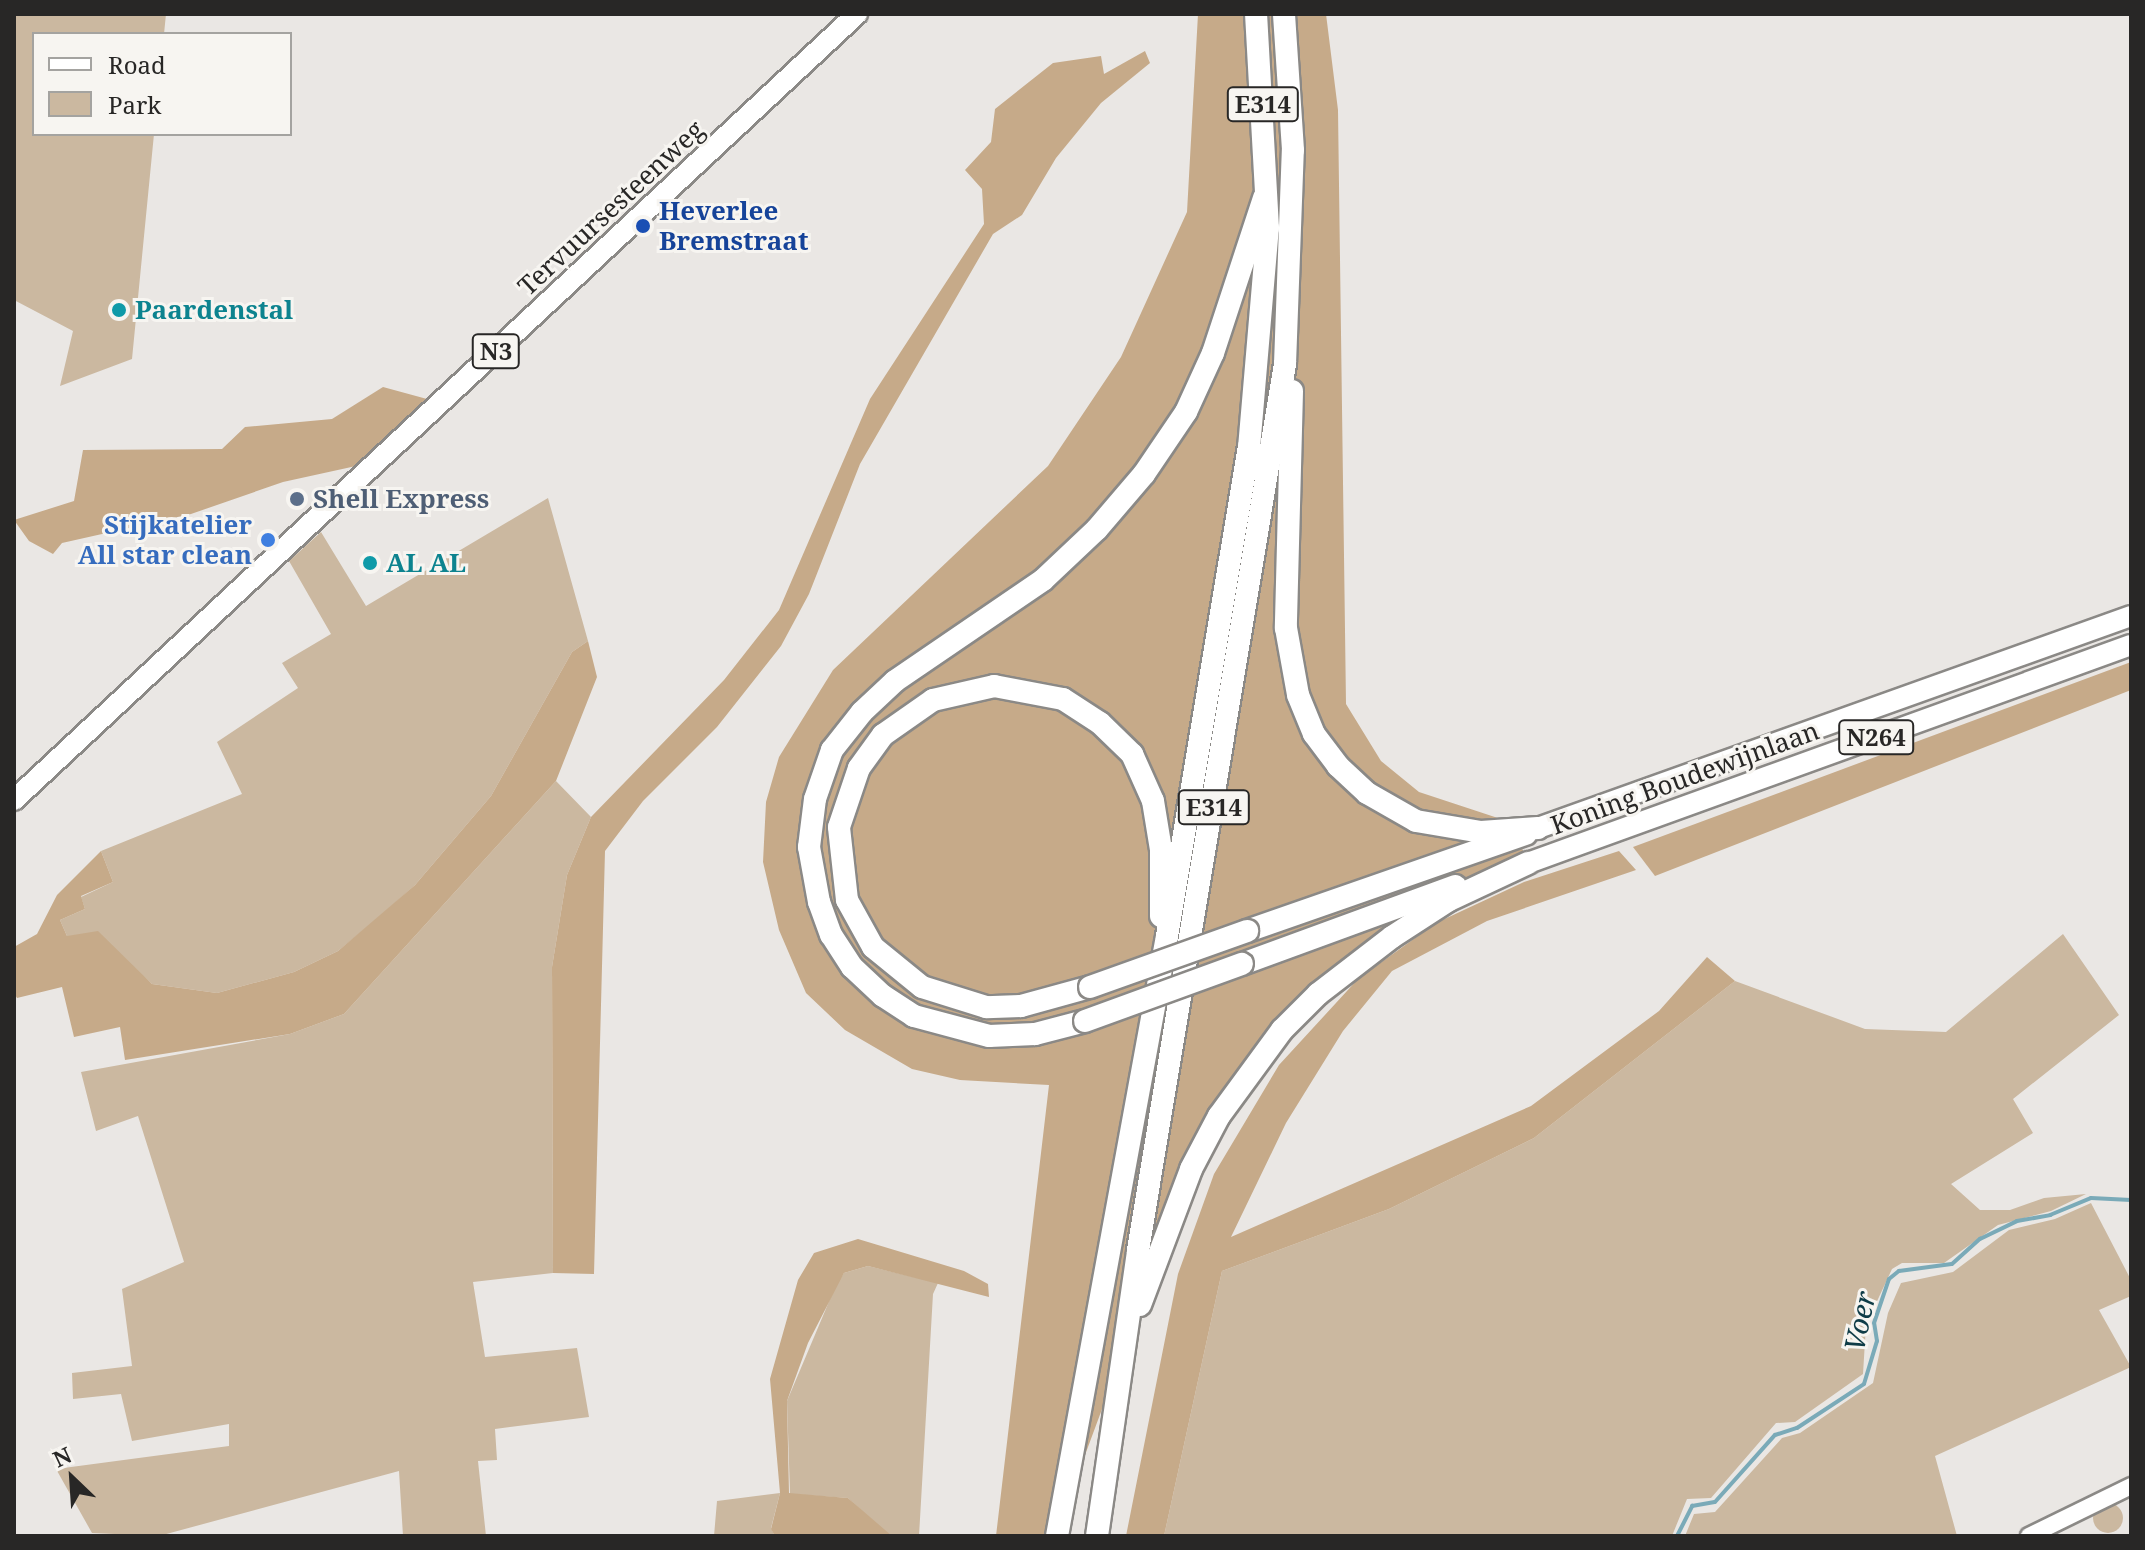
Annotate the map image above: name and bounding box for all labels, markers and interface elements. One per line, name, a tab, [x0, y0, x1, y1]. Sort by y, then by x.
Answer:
legend	[32, 32, 292, 136]
text: Road	[108, 48, 166, 81]
road number: E314	[1225, 84, 1301, 124]
text: Park	[108, 88, 161, 121]
street label: Tervuursesteenweg	[512, 114, 710, 302]
place label: Heverlee Bremstraat	[659, 195, 808, 256]
marker: Heverlee Bremstraat	[634, 217, 652, 235]
place label: Paardenstal	[135, 294, 293, 326]
marker: Paardenstal	[110, 301, 128, 319]
road number: N3	[470, 331, 522, 371]
place label: Shell Express	[313, 483, 489, 515]
marker: Shell Express	[288, 490, 306, 508]
place label: Stijkatelier All star clean	[78, 509, 252, 570]
marker: Stijkatelier All star clean	[259, 531, 277, 549]
place label: AL AL	[386, 547, 466, 579]
marker: AL AL	[361, 554, 379, 572]
street label: Koning Boudewijnlaan	[1547, 715, 1823, 841]
road number: N264	[1838, 717, 1914, 757]
road number: E314	[1176, 787, 1252, 827]
water label: Voer	[1836, 1288, 1882, 1354]
north arrow	[32, 1438, 112, 1518]
text: N	[48, 1439, 76, 1474]

